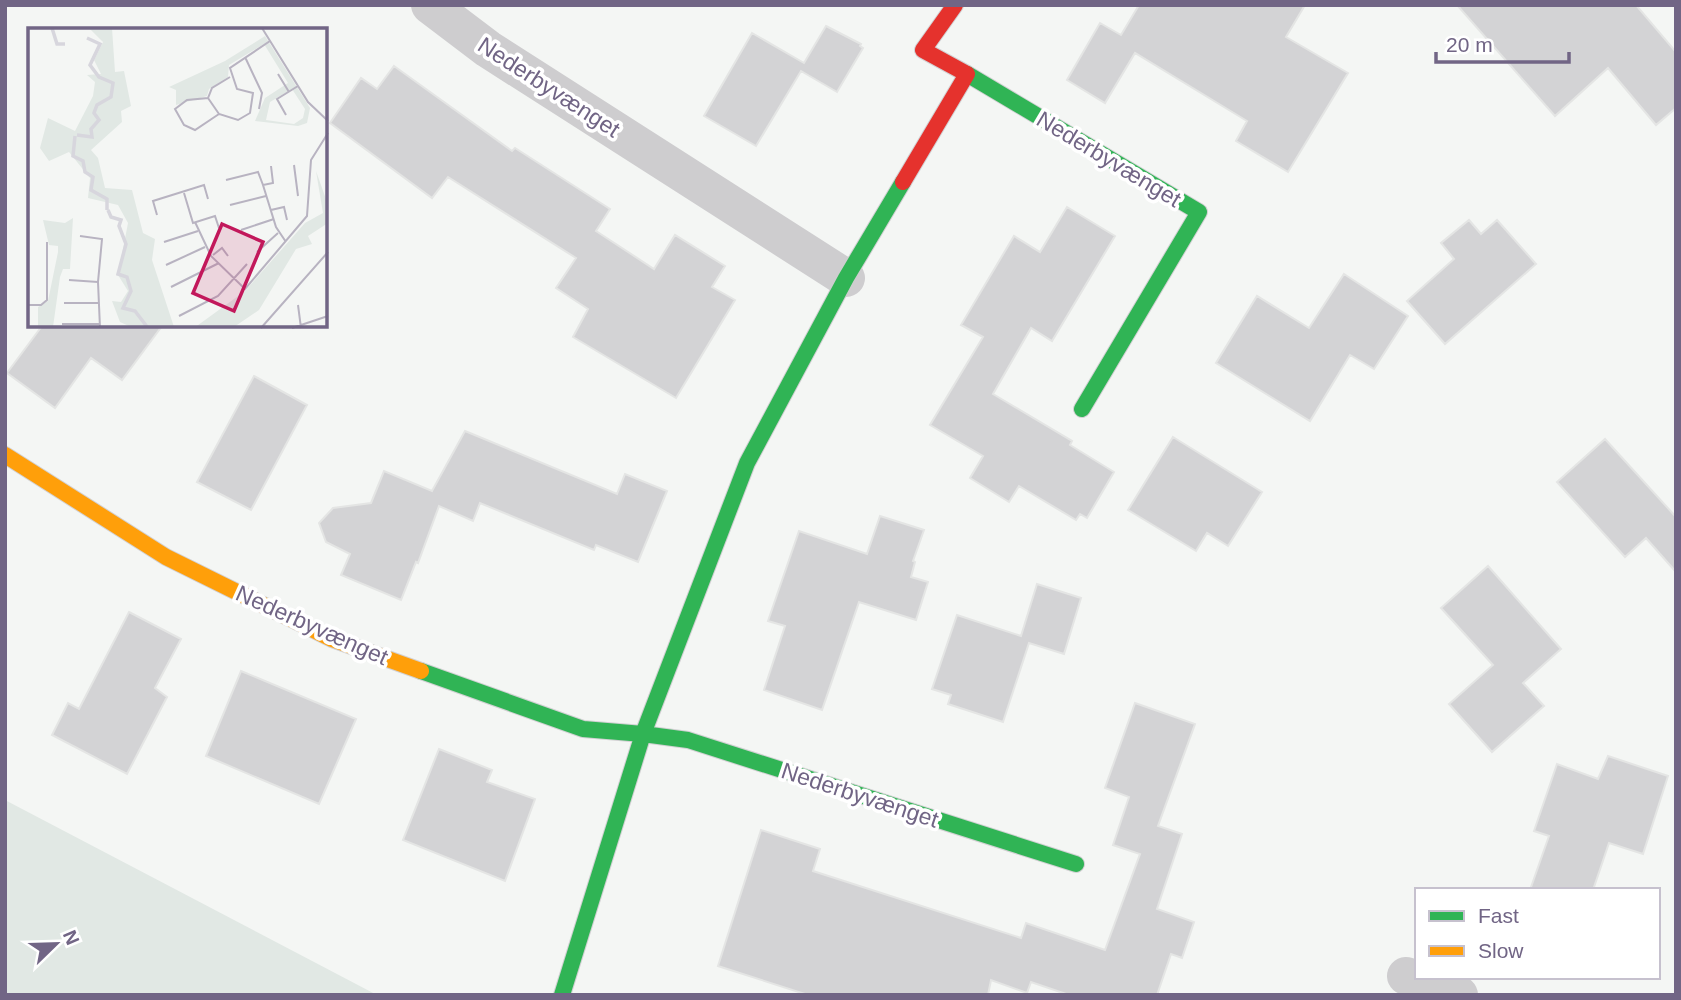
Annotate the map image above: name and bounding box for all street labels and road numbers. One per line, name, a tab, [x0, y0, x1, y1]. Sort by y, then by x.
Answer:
street label: Nederbyvænget	[473, 32, 625, 143]
street label: Nederbyvænget	[1032, 106, 1186, 213]
street label: Nederbyvænget	[232, 580, 393, 670]
street label: Nederbyvænget	[778, 757, 942, 833]

